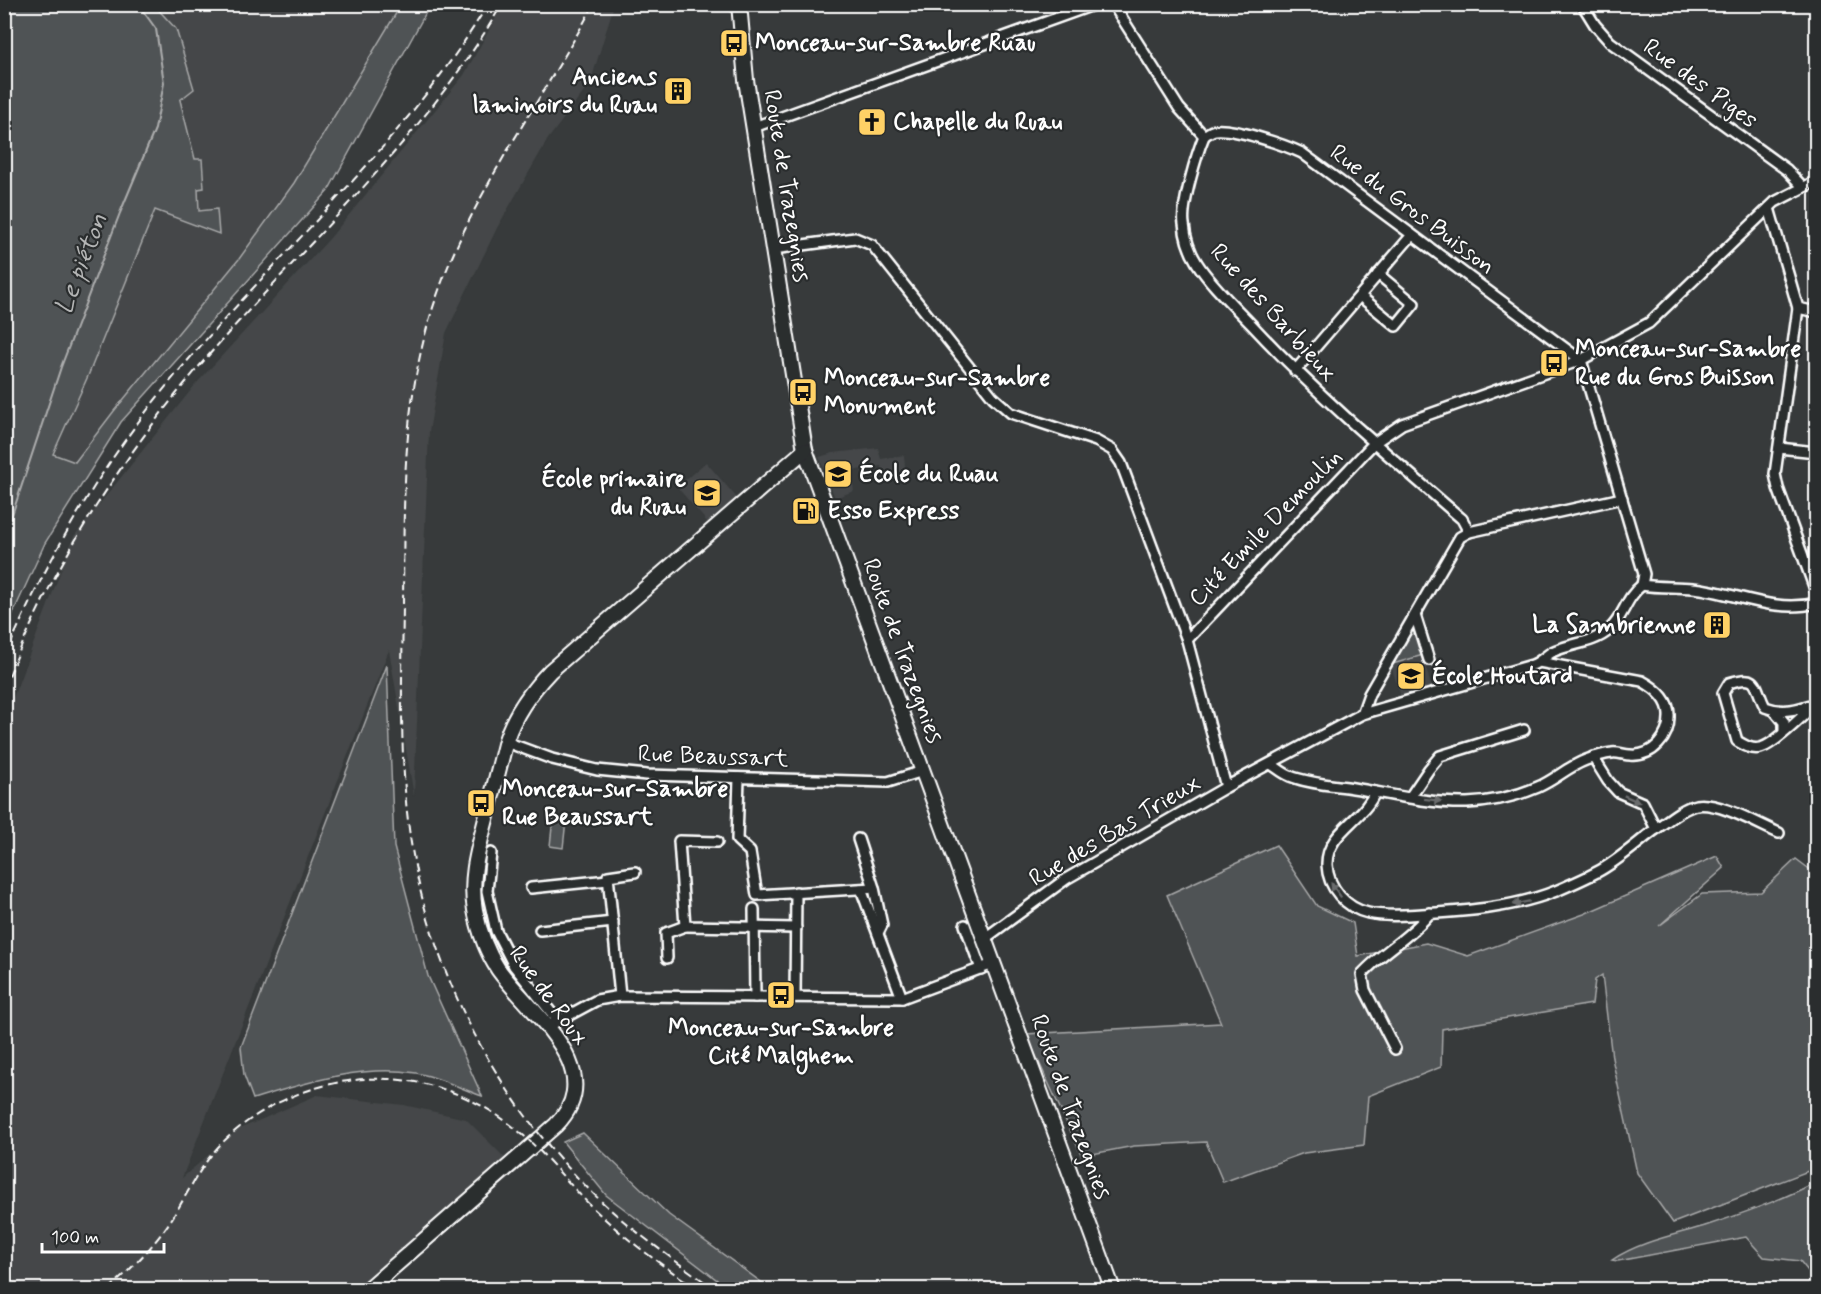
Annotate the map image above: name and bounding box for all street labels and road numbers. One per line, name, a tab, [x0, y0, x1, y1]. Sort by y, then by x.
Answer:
street label: Rue des Piges	[1636, 32, 1764, 136]
street label: Route de Trazegnies	[755, 88, 817, 284]
street label: Rue du Gros Buisson	[1323, 138, 1501, 282]
street label: Rue des Barbieux	[1203, 237, 1344, 389]
street label: Cité Emile Demoulin	[1182, 442, 1350, 614]
street label: Route de Trazegnies	[854, 554, 950, 748]
street label: Rue Beaussart	[637, 739, 789, 775]
street label: Rue des Bas Trieux	[1024, 767, 1207, 894]
street label: Rue de Roux	[501, 940, 595, 1052]
street label: Route de Trazegnies	[1022, 1010, 1118, 1204]

